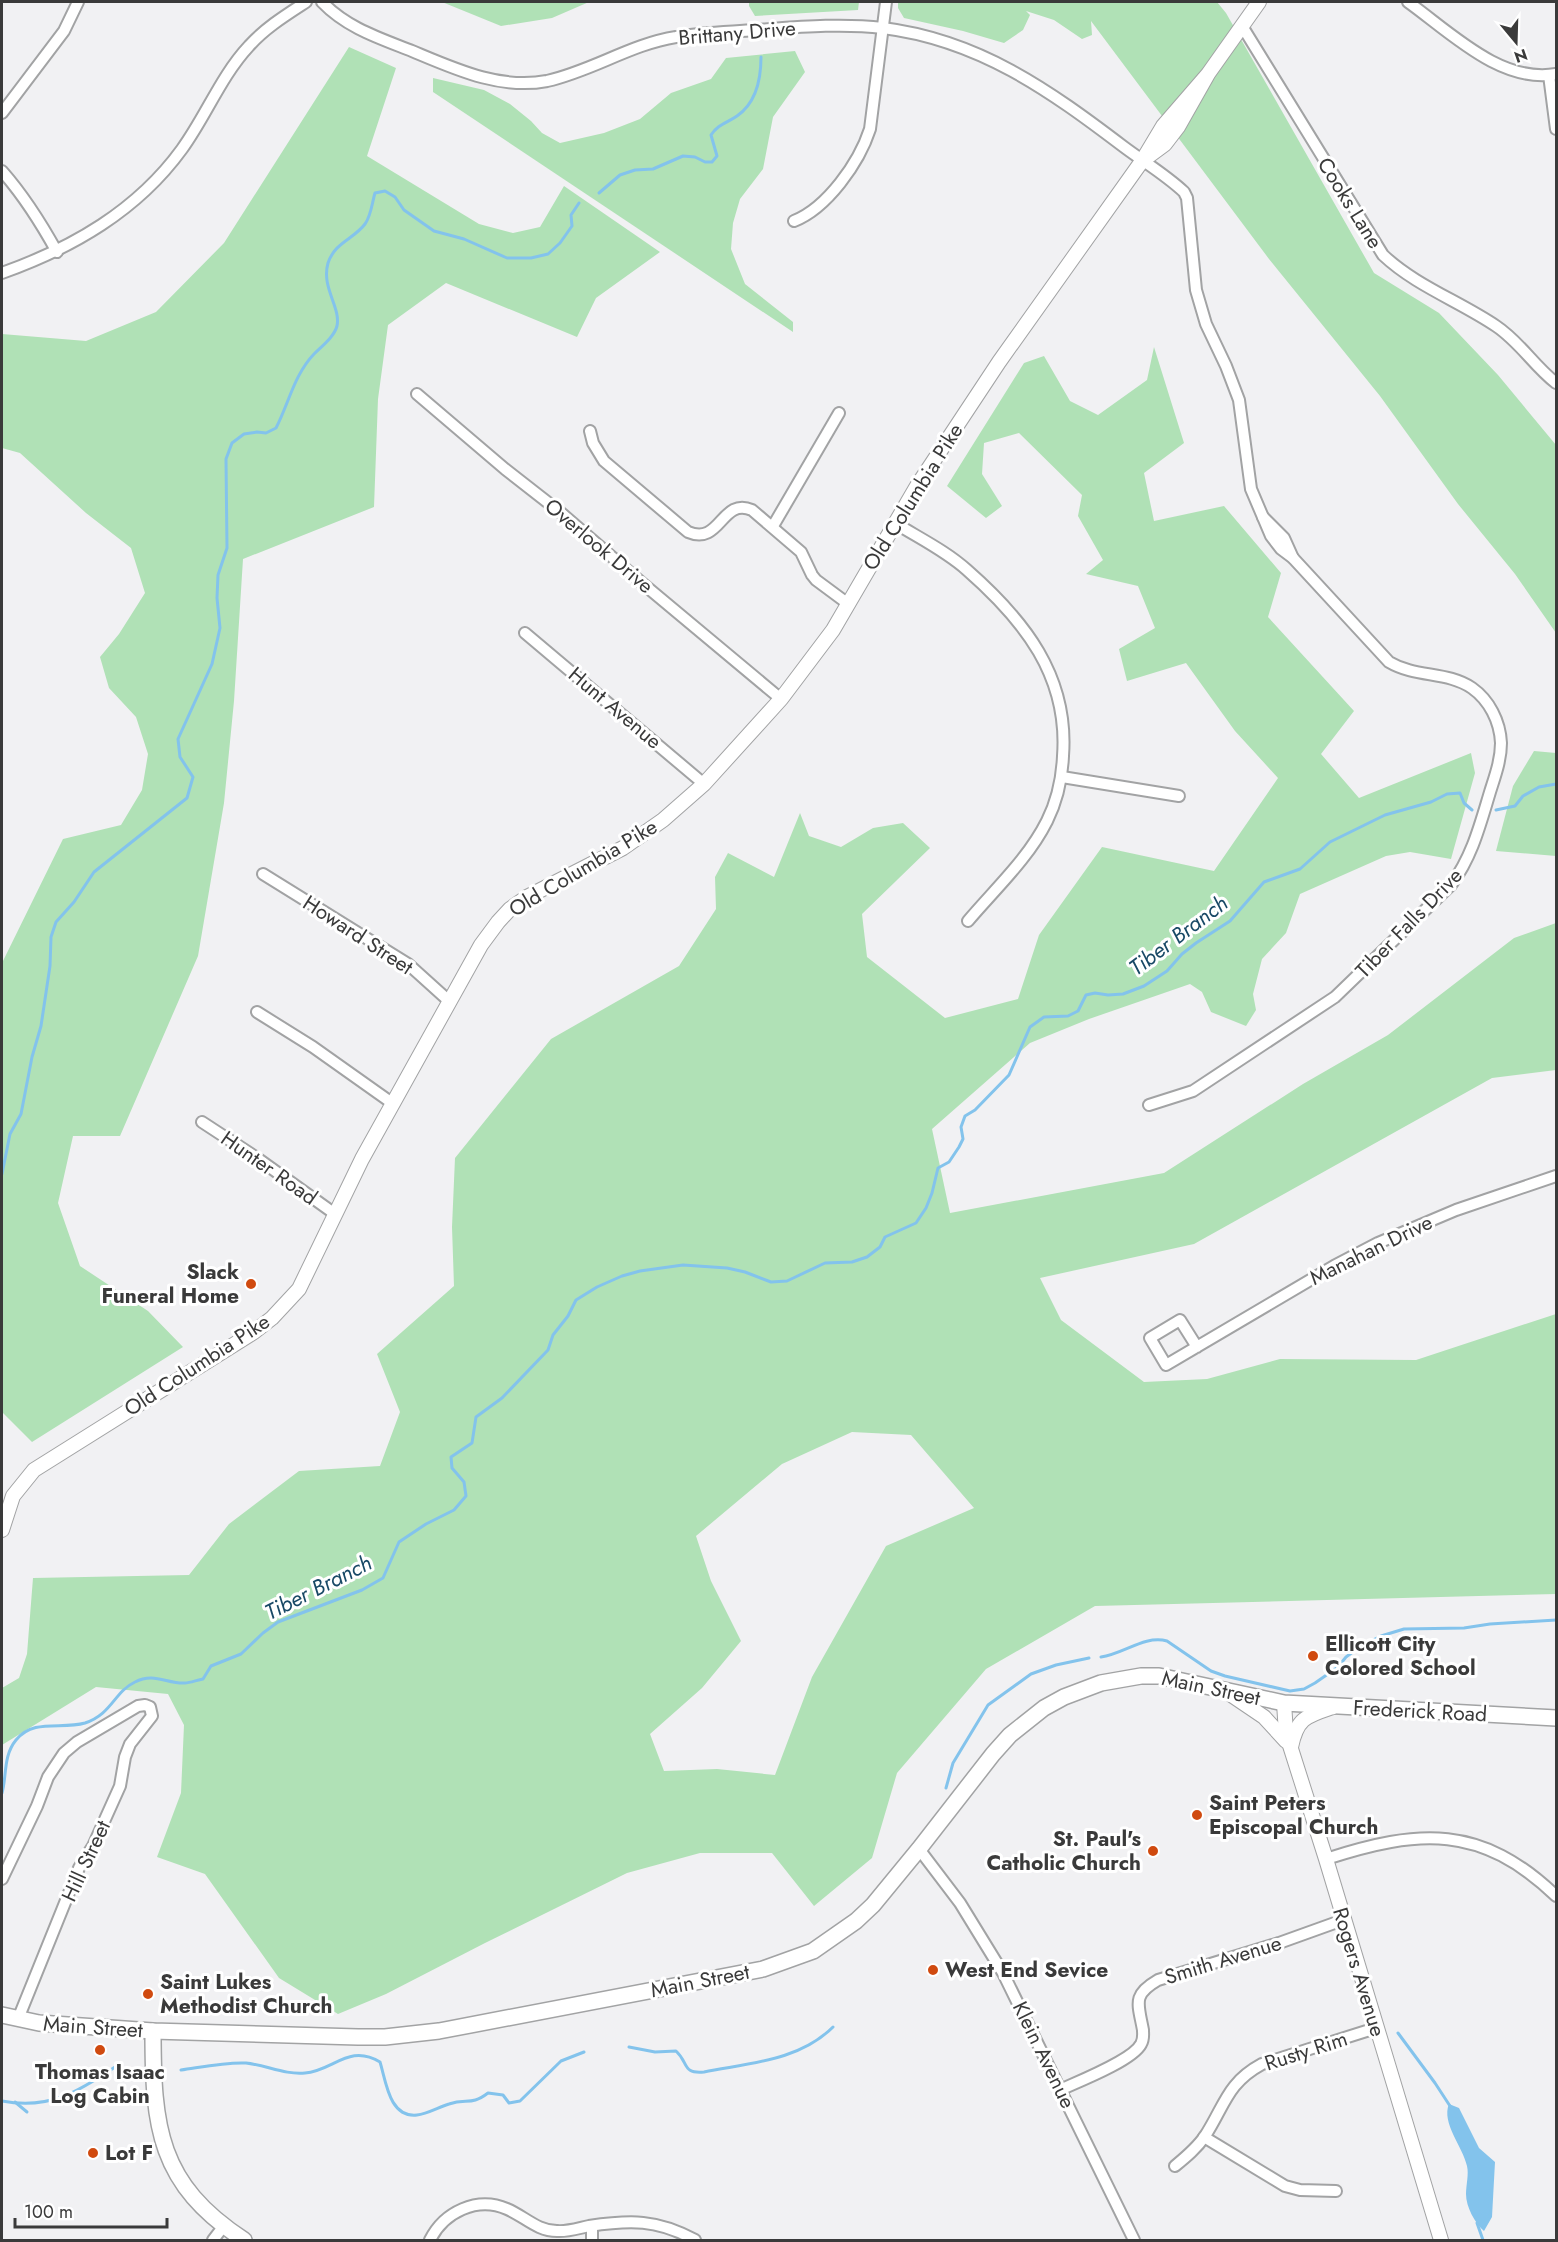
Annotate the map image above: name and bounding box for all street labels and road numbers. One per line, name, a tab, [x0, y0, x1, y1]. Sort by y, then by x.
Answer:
street label: Brittany Drive	[677, 13, 797, 53]
street label: Cooks Lane	[1310, 151, 1390, 255]
street label: Old Columbia Pike	[856, 418, 970, 576]
street label: Overlook Drive	[538, 491, 660, 601]
street label: Hunt Avenue	[562, 660, 668, 756]
street label: Old Columbia Pike	[503, 812, 663, 924]
street label: Tiber Falls Drive	[1349, 861, 1469, 985]
street label: Howard Street	[297, 888, 419, 982]
street label: Hunter Road	[215, 1124, 323, 1212]
street label: Manahan Drive	[1304, 1207, 1438, 1293]
street label: Old Columbia Pike	[118, 1306, 276, 1423]
street label: Main Street	[1159, 1663, 1263, 1713]
street label: Frederick Road	[1352, 1693, 1488, 1729]
street label: Hill Street	[54, 1815, 118, 1907]
street label: Rogers Avenue	[1325, 1904, 1393, 2040]
street label: Smith Avenue	[1161, 1928, 1285, 1992]
street label: Main Street	[648, 1957, 752, 2005]
street label: Klein Avenue	[1005, 1996, 1083, 2114]
street label: Main Street	[42, 2009, 144, 2045]
street label: Rusty Rim	[1261, 2024, 1351, 2078]

